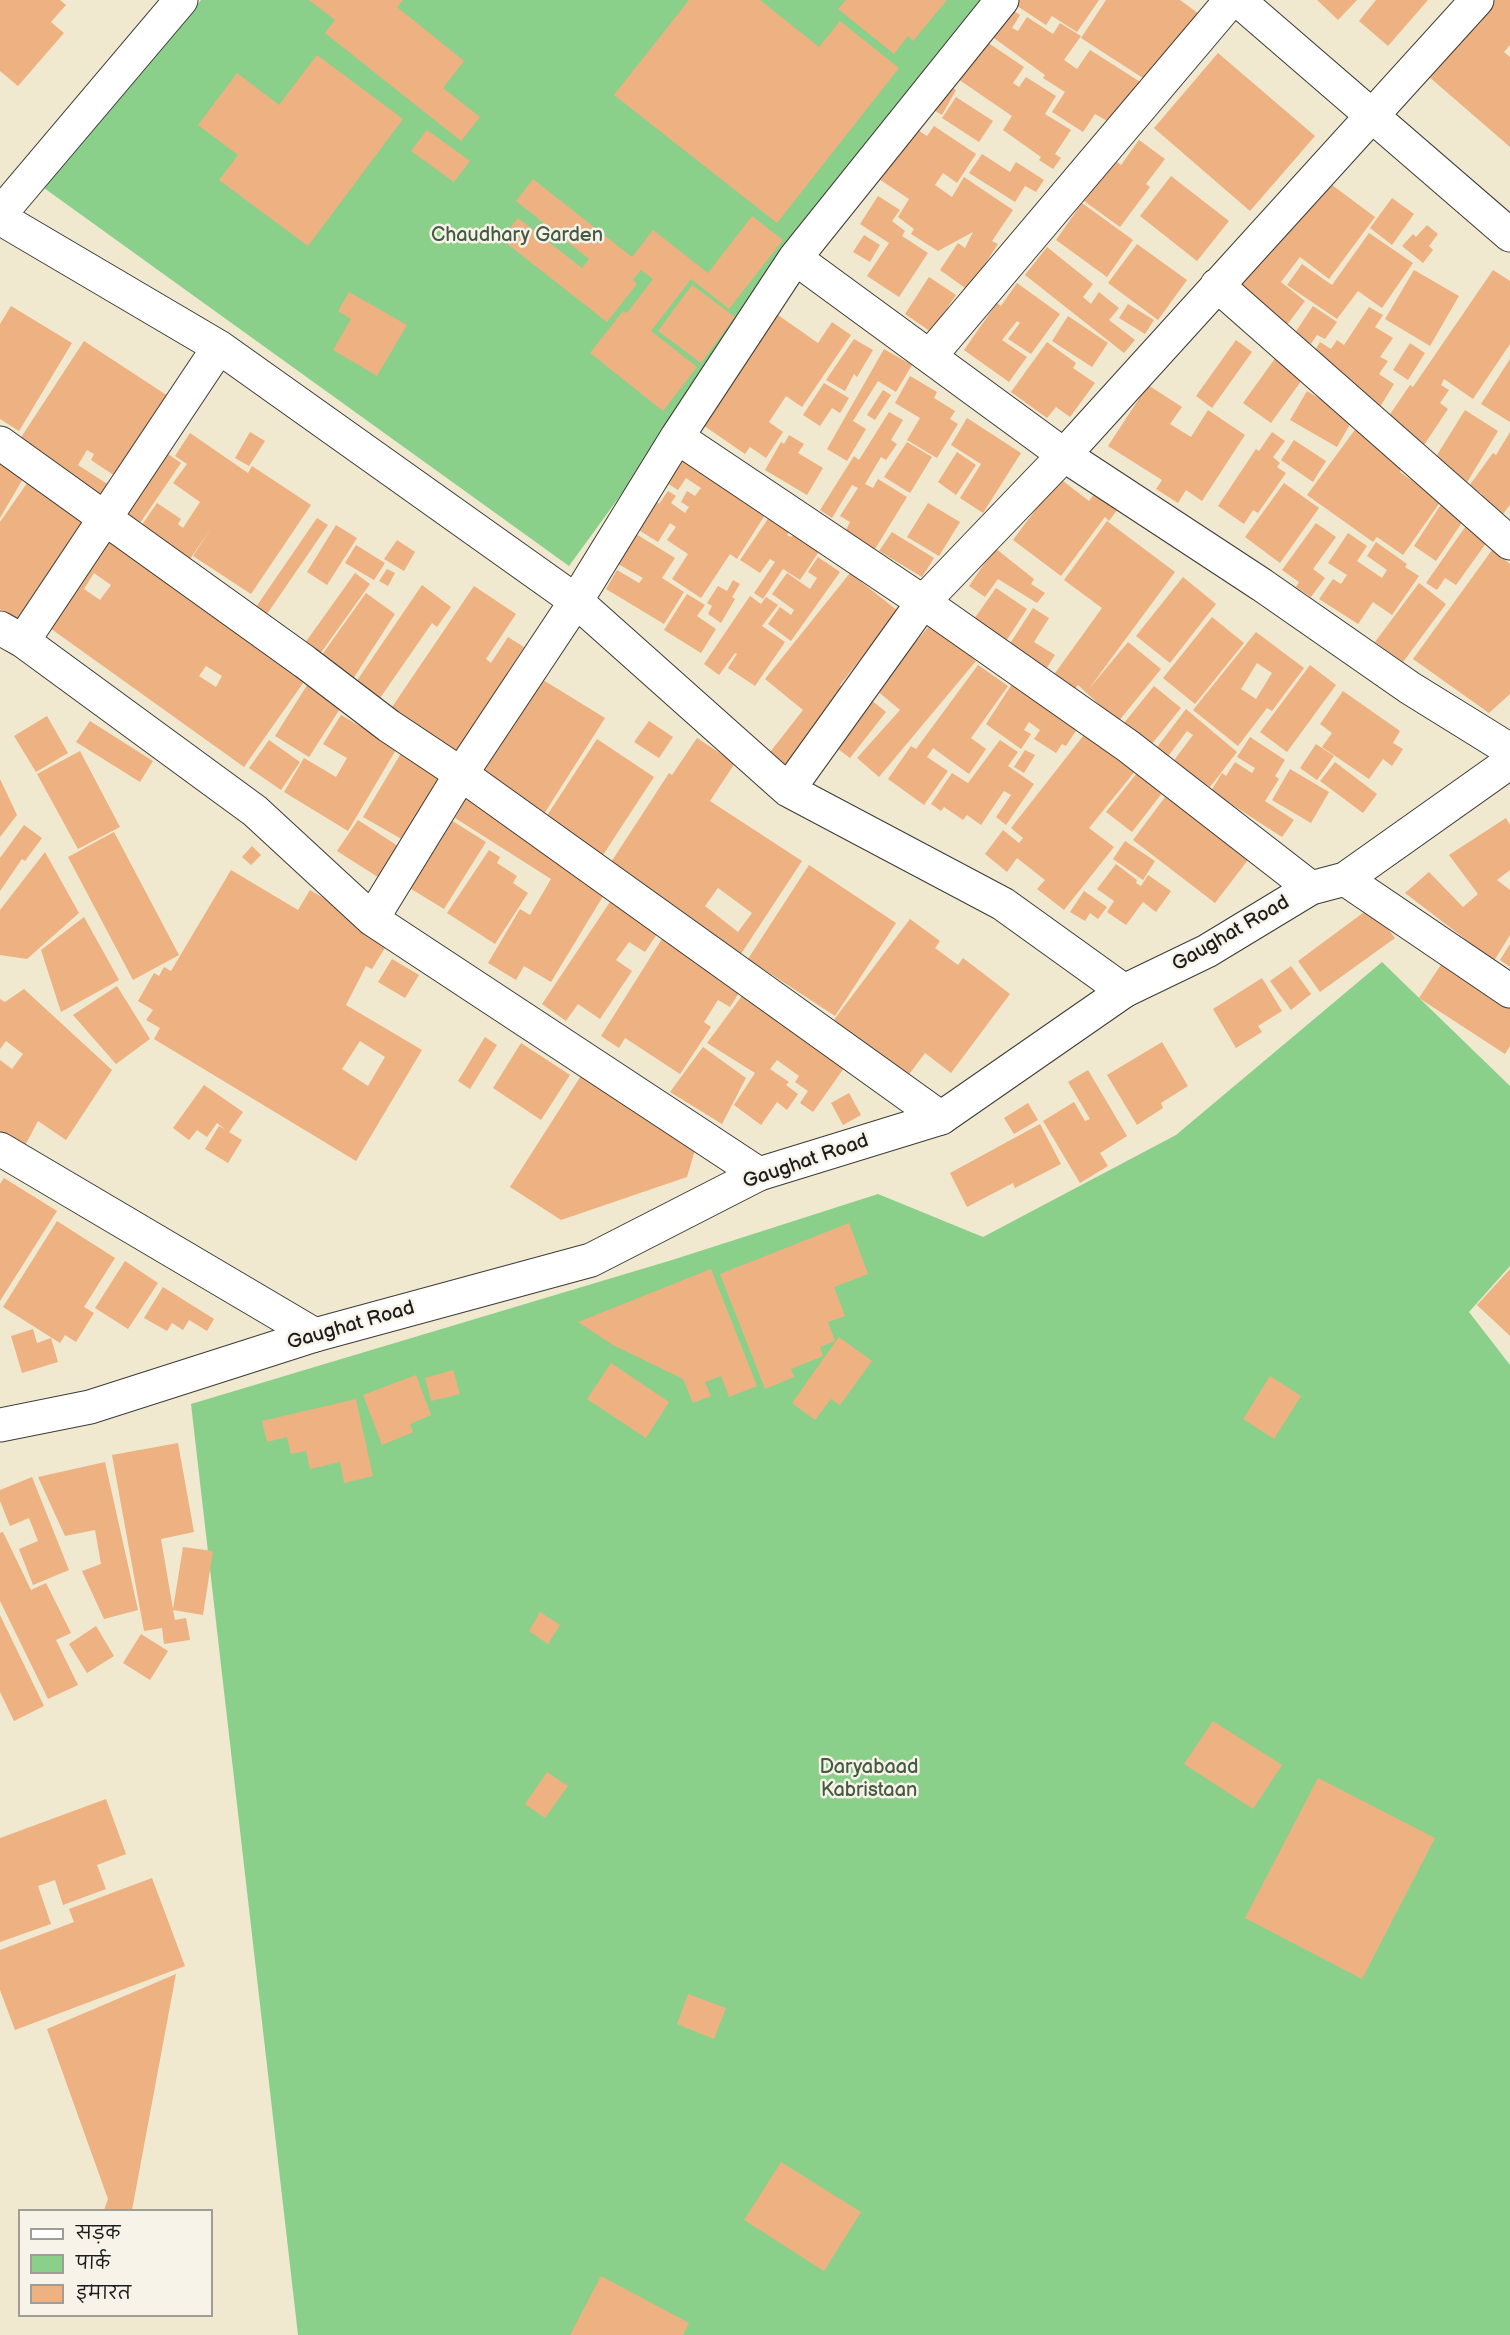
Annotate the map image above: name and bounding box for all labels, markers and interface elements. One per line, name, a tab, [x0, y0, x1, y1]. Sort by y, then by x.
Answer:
park label: Chaudhary Garden	[431, 224, 603, 248]
street label: Gaughat Road	[1168, 891, 1294, 977]
street label: Gaughat Road	[740, 1129, 872, 1195]
street label: Gaughat Road	[285, 1296, 417, 1356]
park label: Daryabaad Kabristaan	[819, 1756, 919, 1803]
legend	[18, 2209, 213, 2317]
text: सड़क	[76, 2223, 120, 2244]
text: पार्क	[76, 2253, 110, 2274]
text: इमारत	[76, 2283, 131, 2304]

